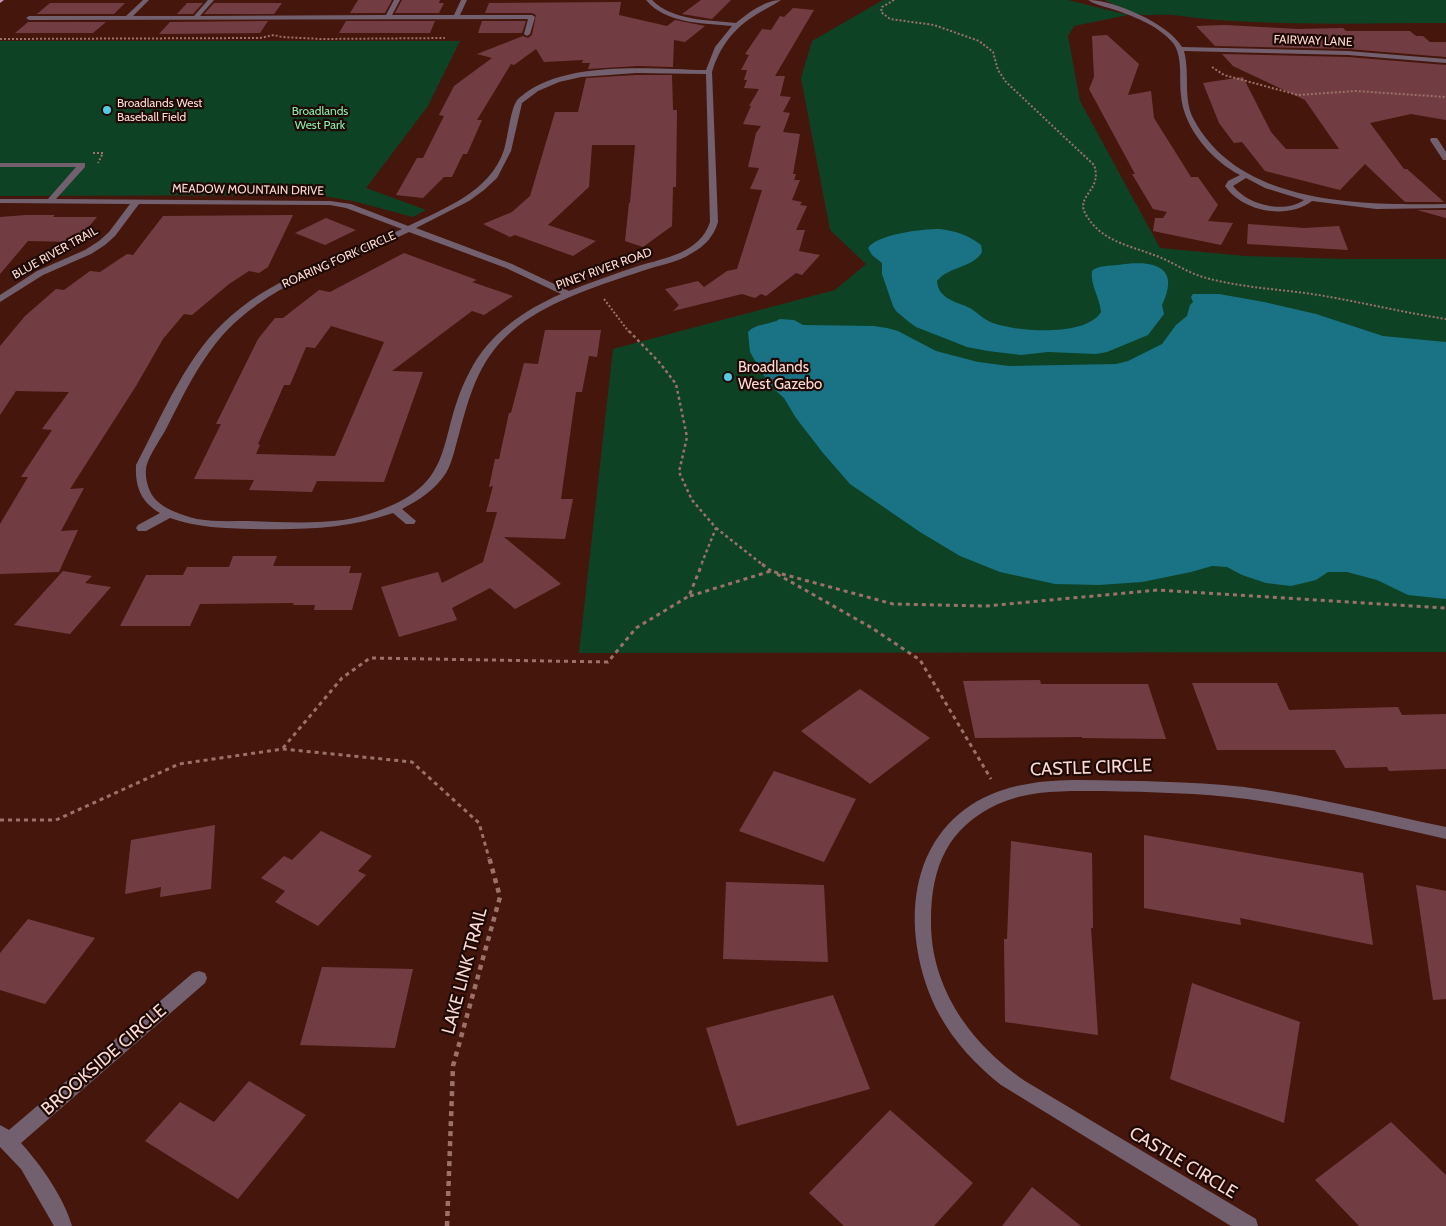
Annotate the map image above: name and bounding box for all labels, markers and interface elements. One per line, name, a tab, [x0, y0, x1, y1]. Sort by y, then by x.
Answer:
street label: FAIRWAY LANE	[1273, 32, 1353, 50]
place label: Broadlands West Baseball Field	[117, 96, 202, 124]
marker: Broadlands West Baseball Field	[101, 104, 113, 116]
park label: Broadlands West Park	[292, 104, 348, 132]
street label: MEADOW MOUNTAIN DRIVE	[172, 181, 324, 199]
street label: BLUE RIVER TRAIL	[10, 224, 100, 282]
street label: ROARING FORK CIRCLE	[280, 228, 398, 292]
street label: PINEY RIVER ROAD	[554, 245, 654, 293]
place label: Broadlands West Gazebo	[738, 359, 822, 394]
marker: Broadlands West Gazebo	[722, 371, 734, 383]
street label: CASTLE CIRCLE	[1030, 755, 1152, 781]
street label: LAKE LINK TRAIL	[438, 905, 492, 1037]
street label: BROOKSIDE CIRCLE	[37, 1000, 171, 1120]
street label: CASTLE CIRCLE	[1125, 1122, 1241, 1204]

